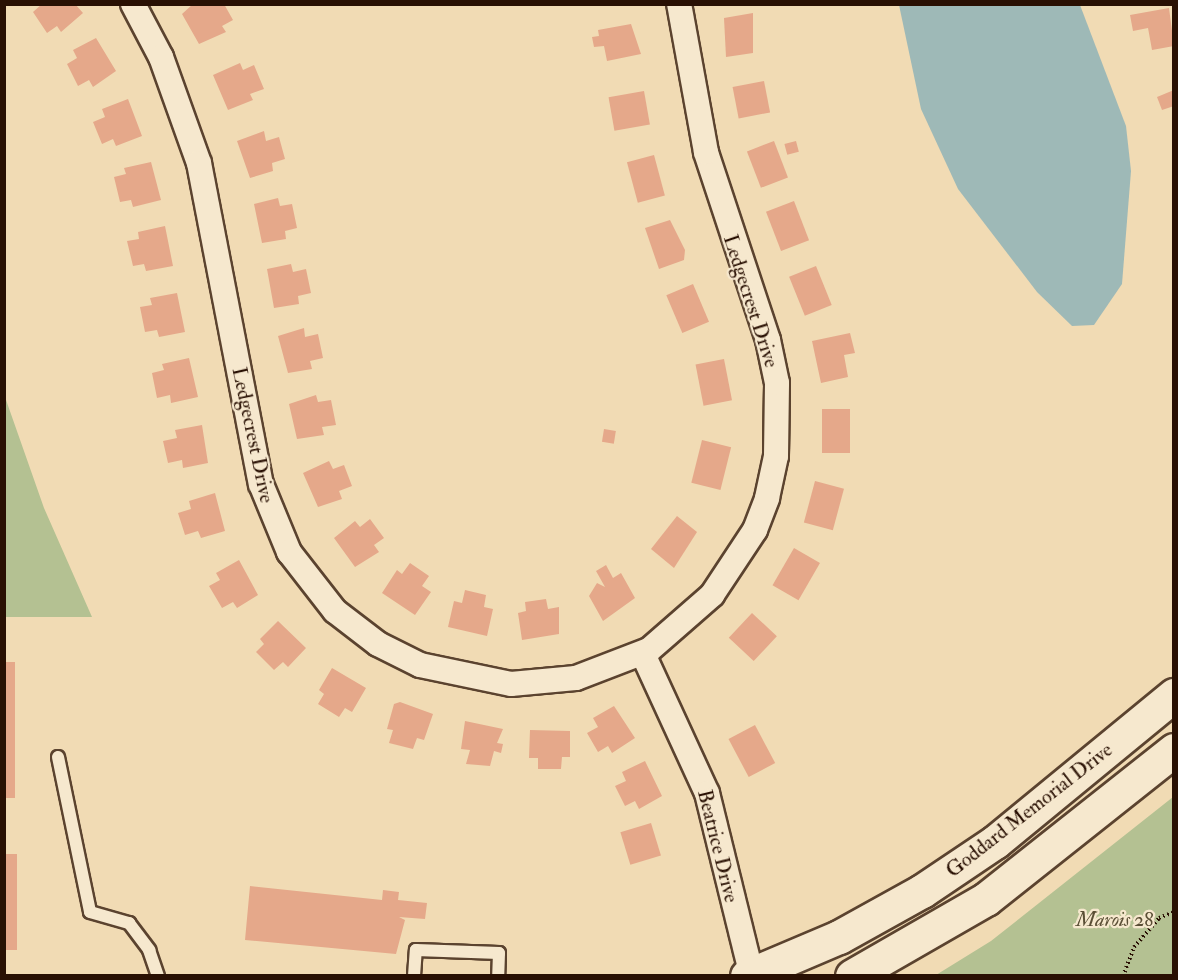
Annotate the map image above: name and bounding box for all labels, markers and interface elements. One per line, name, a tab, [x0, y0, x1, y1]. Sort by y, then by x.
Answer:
street label: Ledgecrest Drive	[718, 232, 784, 370]
street label: Ledgecrest Drive	[227, 365, 279, 505]
street label: Goddard Memorial Drive	[941, 738, 1117, 882]
street label: Beatrice Drive	[692, 787, 744, 905]
park label: Marois 28	[1076, 907, 1154, 931]

